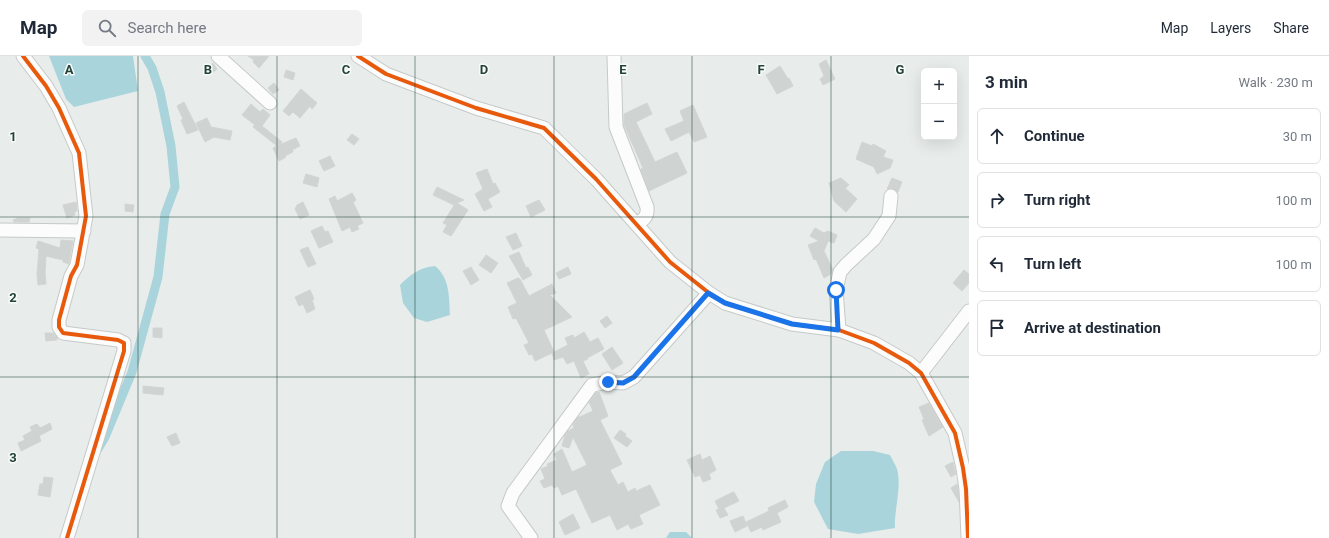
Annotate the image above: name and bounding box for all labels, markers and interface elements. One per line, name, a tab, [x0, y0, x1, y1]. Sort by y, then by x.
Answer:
search box	[82, 10, 362, 46]
text: Map	[20, 16, 58, 39]
icon: search	[96, 17, 118, 39]
text: Search here	[128, 19, 206, 37]
text: Map	[1161, 20, 1188, 36]
text: Layers	[1210, 20, 1251, 36]
text: Share	[1273, 20, 1309, 36]
text: A	[65, 62, 74, 77]
text: B	[204, 62, 212, 77]
text: C	[342, 62, 351, 77]
text: D	[480, 62, 488, 77]
text: E	[619, 62, 627, 77]
text: F	[757, 62, 765, 77]
text: G	[896, 62, 905, 77]
map controls	[921, 68, 957, 140]
button: +	[921, 68, 957, 104]
text: 3 min	[985, 72, 1028, 92]
text: Walk · 230 m	[1238, 75, 1313, 90]
button: −	[921, 104, 957, 140]
icon: ahead	[986, 125, 1008, 147]
text: Continue	[1024, 127, 1085, 145]
text: 1	[9, 129, 17, 144]
text: 30 m	[1283, 129, 1312, 144]
icon: right	[986, 189, 1008, 211]
text: Turn right	[1024, 191, 1090, 209]
text: 100 m	[1275, 193, 1312, 208]
icon: left	[986, 253, 1008, 275]
text: Turn left	[1024, 255, 1081, 273]
text: 100 m	[1275, 257, 1312, 272]
route start	[827, 281, 845, 299]
text: 2	[9, 290, 17, 305]
icon: arrive	[986, 317, 1008, 339]
text: Arrive at destination	[1024, 319, 1161, 337]
route end	[599, 373, 617, 391]
text: 3	[9, 450, 17, 465]

